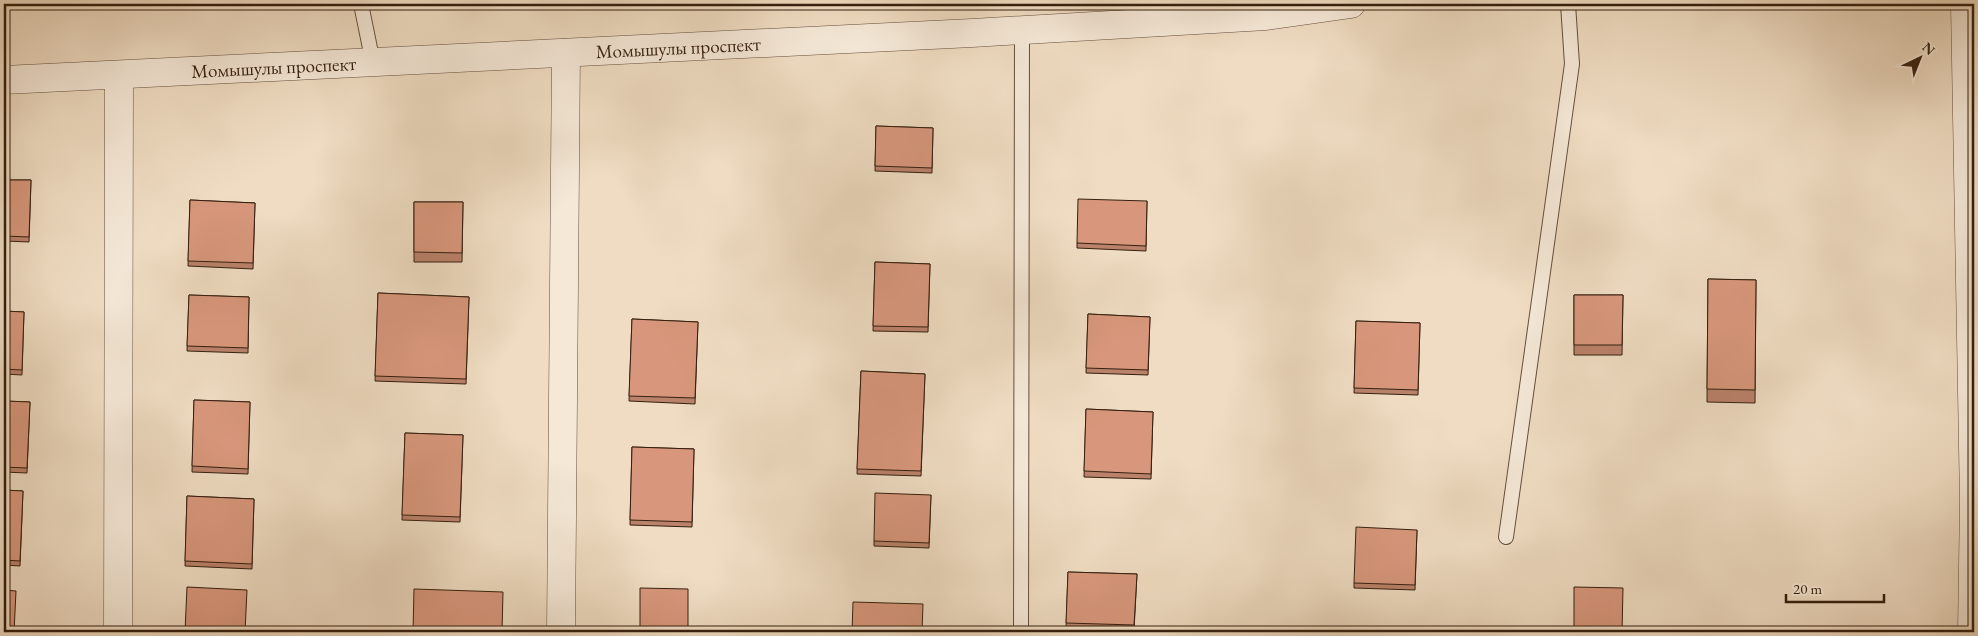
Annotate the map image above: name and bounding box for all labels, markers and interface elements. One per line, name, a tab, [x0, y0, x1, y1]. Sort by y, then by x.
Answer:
street label: Момышулы проспект	[595, 31, 762, 64]
north arrow	[1896, 32, 1946, 82]
text: N	[1919, 38, 1940, 59]
street label: Момышулы проспект	[191, 50, 357, 83]
scale bar	[1786, 571, 1883, 603]
text: 20 m	[1793, 579, 1822, 598]

